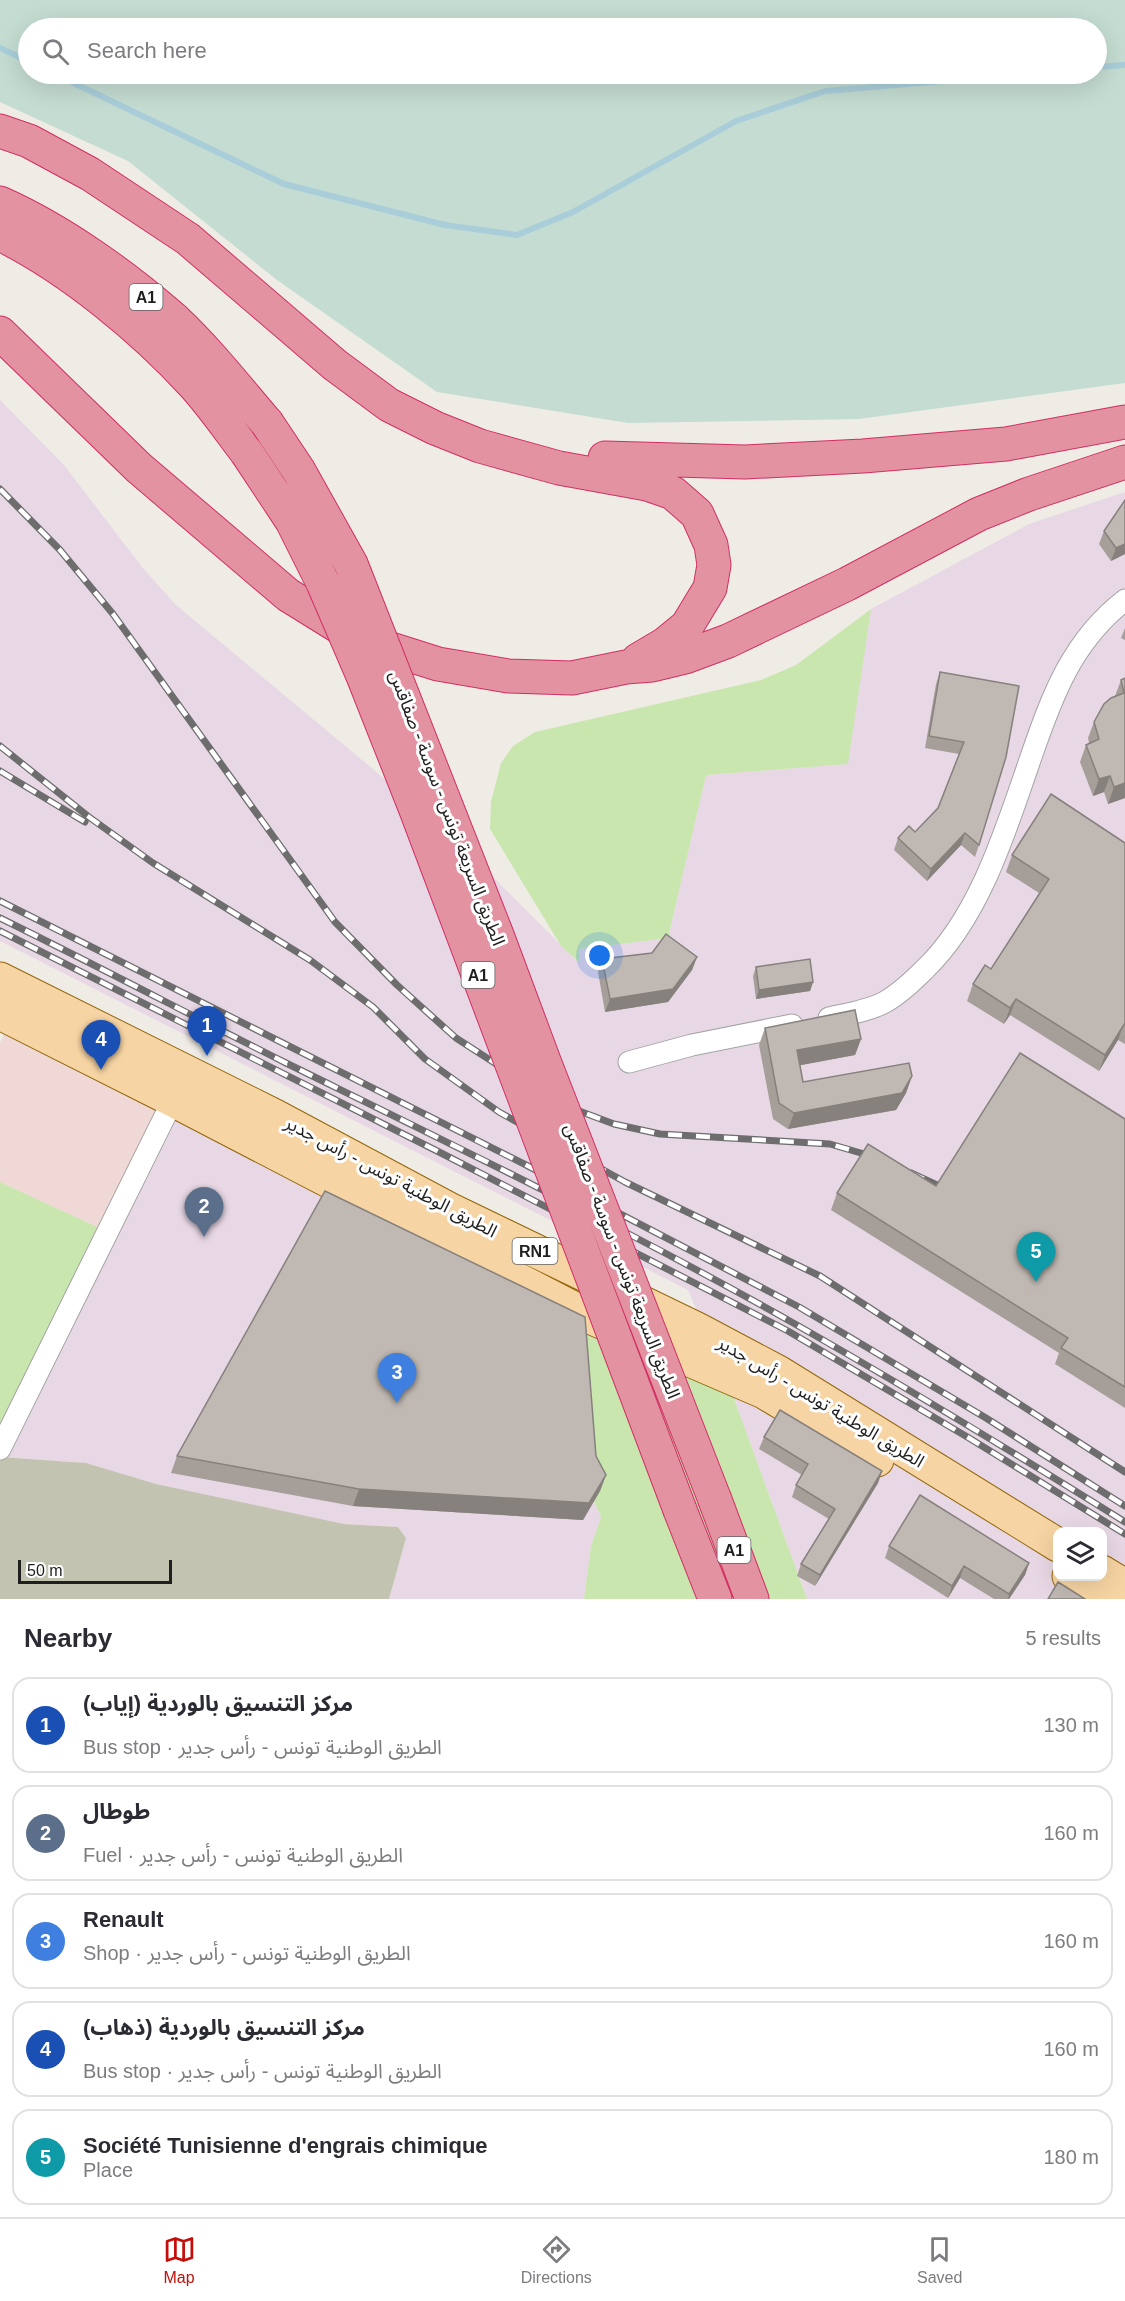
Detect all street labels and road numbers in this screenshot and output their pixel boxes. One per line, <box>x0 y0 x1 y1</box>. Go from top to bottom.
road number: A1 <box>130 284 162 310</box>
street label: الطريق السريعة تونس - سوسة - صفاقس <box>384 668 509 949</box>
road number: A1 <box>462 962 494 988</box>
street label: الطريق الوطنية تونس - رأس جدير <box>280 1111 501 1242</box>
street label: الطريق السريعة تونس - سوسة - صفاقس <box>559 1121 684 1402</box>
road number: RN1 <box>512 1238 558 1264</box>
street label: الطريق الوطنية تونس - رأس جدير <box>713 1331 928 1472</box>
road number: A1 <box>718 1537 750 1563</box>

